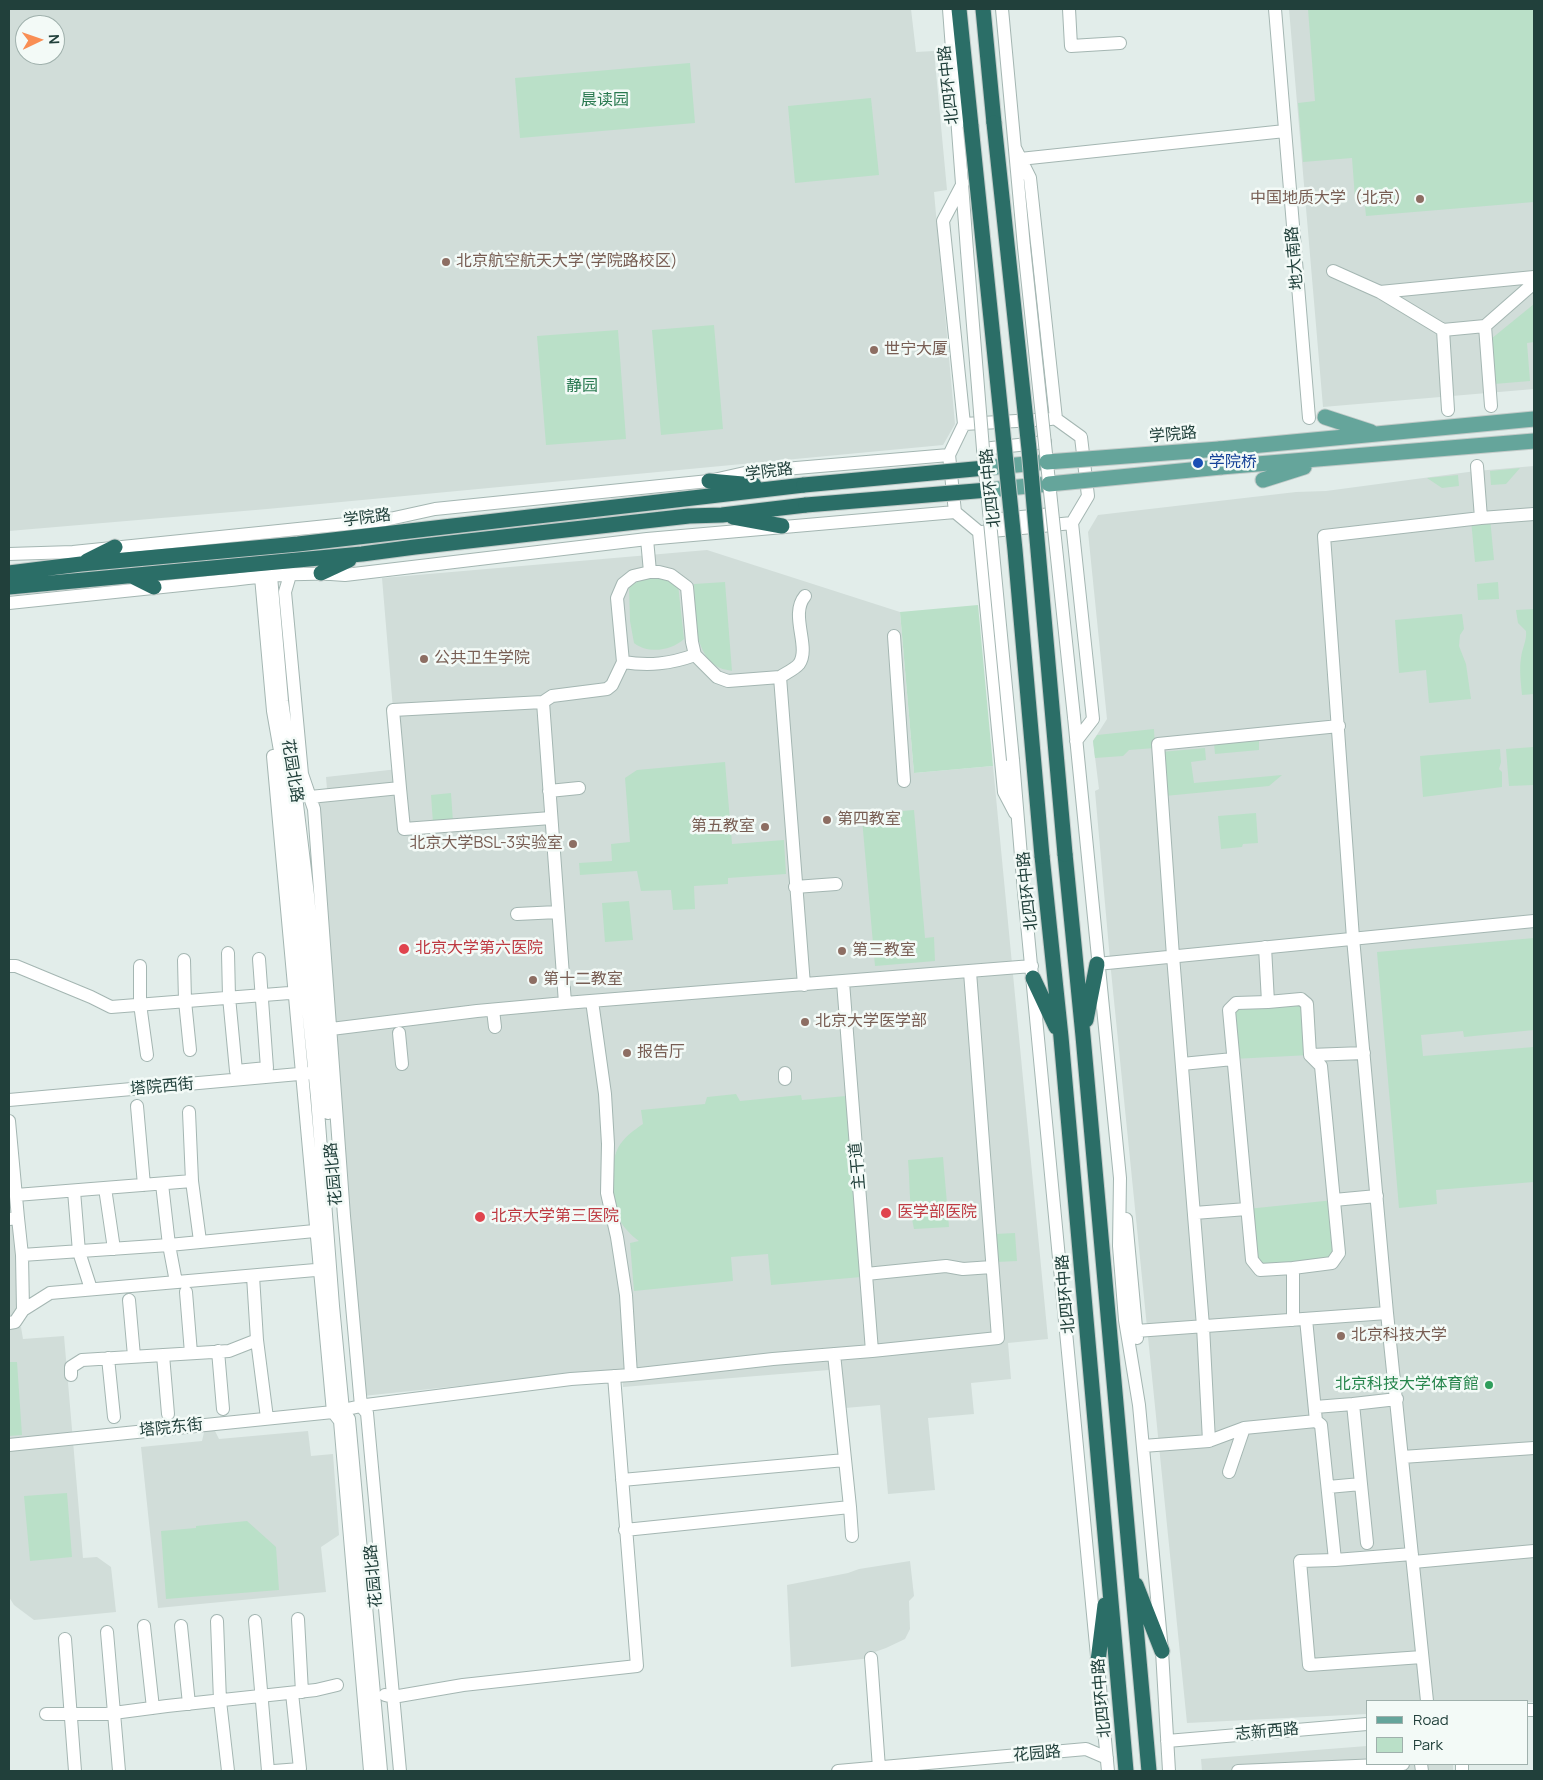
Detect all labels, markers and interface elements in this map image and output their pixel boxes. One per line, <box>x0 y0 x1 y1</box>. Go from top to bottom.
north arrow <box>15 15 65 65</box>
text: N <box>45 34 64 45</box>
street label: 北四环中路 <box>935 44 963 126</box>
park label: 晨读园 <box>581 91 629 111</box>
place label: 中国地质大学（北京） <box>1250 189 1410 209</box>
marker: 中国地质大学（北京） <box>1414 193 1426 205</box>
street label: 地大南路 <box>1283 225 1307 291</box>
place label: 北京航空航天大学(学院路校区) <box>456 252 678 272</box>
marker: 北京航空航天大学(学院路校区) <box>440 256 452 268</box>
place label: 世宁大厦 <box>884 340 948 360</box>
marker: 世宁大厦 <box>868 344 880 356</box>
park label: 静园 <box>566 377 598 397</box>
street label: 学院路 <box>1148 423 1198 447</box>
street label: 北四环中路 <box>977 447 1005 529</box>
place label: 学院桥 <box>1209 453 1257 473</box>
marker: 学院桥 <box>1191 456 1205 470</box>
street label: 学院路 <box>744 460 794 484</box>
street label: 学院路 <box>342 506 392 530</box>
place label: 公共卫生学院 <box>434 649 530 669</box>
marker: 公共卫生学院 <box>418 653 430 665</box>
street label: 花园北路 <box>278 738 306 804</box>
place label: 第四教室 <box>837 810 901 830</box>
marker: 第四教室 <box>821 814 833 826</box>
place label: 第五教室 <box>691 817 755 837</box>
marker: 第五教室 <box>759 821 771 833</box>
place label: 北京大学BSL-3实验室 <box>410 834 563 854</box>
marker: 北京大学BSL-3实验室 <box>567 838 579 850</box>
street label: 北四环中路 <box>1014 850 1042 932</box>
place label: 北京大学第六医院 <box>415 939 543 959</box>
place label: 第三教室 <box>852 941 916 961</box>
marker: 北京大学第六医院 <box>397 942 411 956</box>
marker: 第三教室 <box>836 945 848 957</box>
place label: 第十二教室 <box>543 970 623 990</box>
marker: 第十二教室 <box>527 974 539 986</box>
place label: 北京大学医学部 <box>815 1012 927 1032</box>
marker: 北京大学医学部 <box>799 1016 811 1028</box>
place label: 报告厅 <box>637 1043 685 1063</box>
marker: 报告厅 <box>621 1047 633 1059</box>
street label: 塔院西街 <box>129 1075 195 1099</box>
street label: 花园北路 <box>322 1141 346 1207</box>
street label: 主干道 <box>846 1141 870 1191</box>
place label: 医学部医院 <box>897 1203 977 1223</box>
marker: 医学部医院 <box>879 1206 893 1220</box>
place label: 北京大学第三医院 <box>491 1207 619 1227</box>
marker: 北京大学第三医院 <box>473 1210 487 1224</box>
street label: 北四环中路 <box>1053 1253 1079 1335</box>
place label: 北京科技大学 <box>1351 1326 1447 1346</box>
marker: 北京科技大学 <box>1335 1330 1347 1342</box>
place label: 北京科技大学体育館 <box>1335 1375 1479 1395</box>
marker: 北京科技大学体育館 <box>1483 1379 1495 1391</box>
street label: 塔院东街 <box>138 1415 204 1441</box>
street label: 花园北路 <box>362 1543 386 1609</box>
street label: 北四环中路 <box>1089 1657 1115 1739</box>
legend <box>1366 1700 1528 1765</box>
text: Road <box>1413 1709 1449 1730</box>
street label: 志新西路 <box>1234 1720 1300 1744</box>
text: Park <box>1413 1734 1443 1755</box>
street label: 花园路 <box>1012 1742 1062 1766</box>

